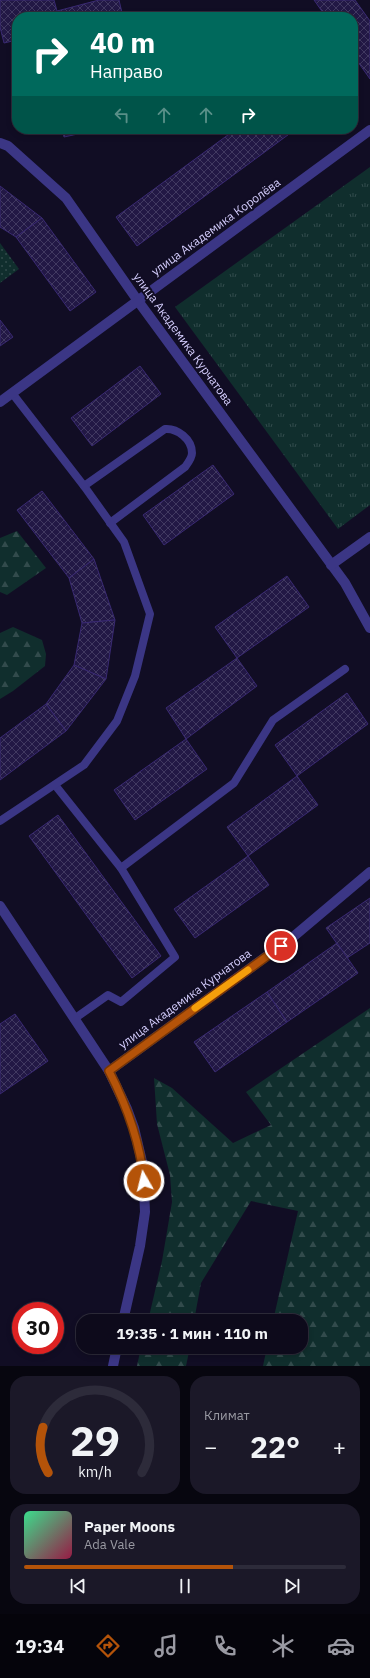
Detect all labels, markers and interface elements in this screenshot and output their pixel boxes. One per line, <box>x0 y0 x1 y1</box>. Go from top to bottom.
text: 40 m <box>90 24 155 61</box>
icon: right <box>24 28 76 80</box>
text: Направо <box>90 60 163 83</box>
icon: left <box>111 104 133 126</box>
icon: ahead <box>153 104 175 126</box>
icon: ahead <box>195 104 217 126</box>
icon: right <box>237 104 259 126</box>
street label: улица Академика Королёва <box>148 174 284 279</box>
street label: улица Академика Курчатова <box>130 269 237 408</box>
pin <box>264 929 298 963</box>
icon: arrive <box>270 935 292 957</box>
street label: улица Академика Курчатова <box>115 945 254 1052</box>
position arrow <box>123 1160 165 1202</box>
speed limit sign: 30 <box>12 1302 64 1354</box>
text: 19:35 · 1 мин · 110 m <box>116 1324 268 1343</box>
text: Климат <box>204 1407 250 1424</box>
text: 29 <box>70 1413 120 1467</box>
text: 22° <box>250 1427 300 1466</box>
text: − <box>204 1432 217 1461</box>
text: + <box>333 1432 346 1461</box>
text: km/h <box>78 1462 112 1481</box>
text: Paper Moons <box>84 1517 175 1536</box>
text: Ada Vale <box>84 1536 135 1553</box>
icon: previous <box>67 1575 89 1597</box>
icon: pause <box>174 1575 196 1597</box>
icon: next <box>281 1575 303 1597</box>
icon: directions <box>94 1632 122 1660</box>
icon: music <box>152 1632 180 1660</box>
icon: phone <box>211 1632 239 1660</box>
icon: climate <box>269 1632 297 1660</box>
icon: car <box>327 1632 355 1660</box>
text: 19:34 <box>15 1635 64 1658</box>

